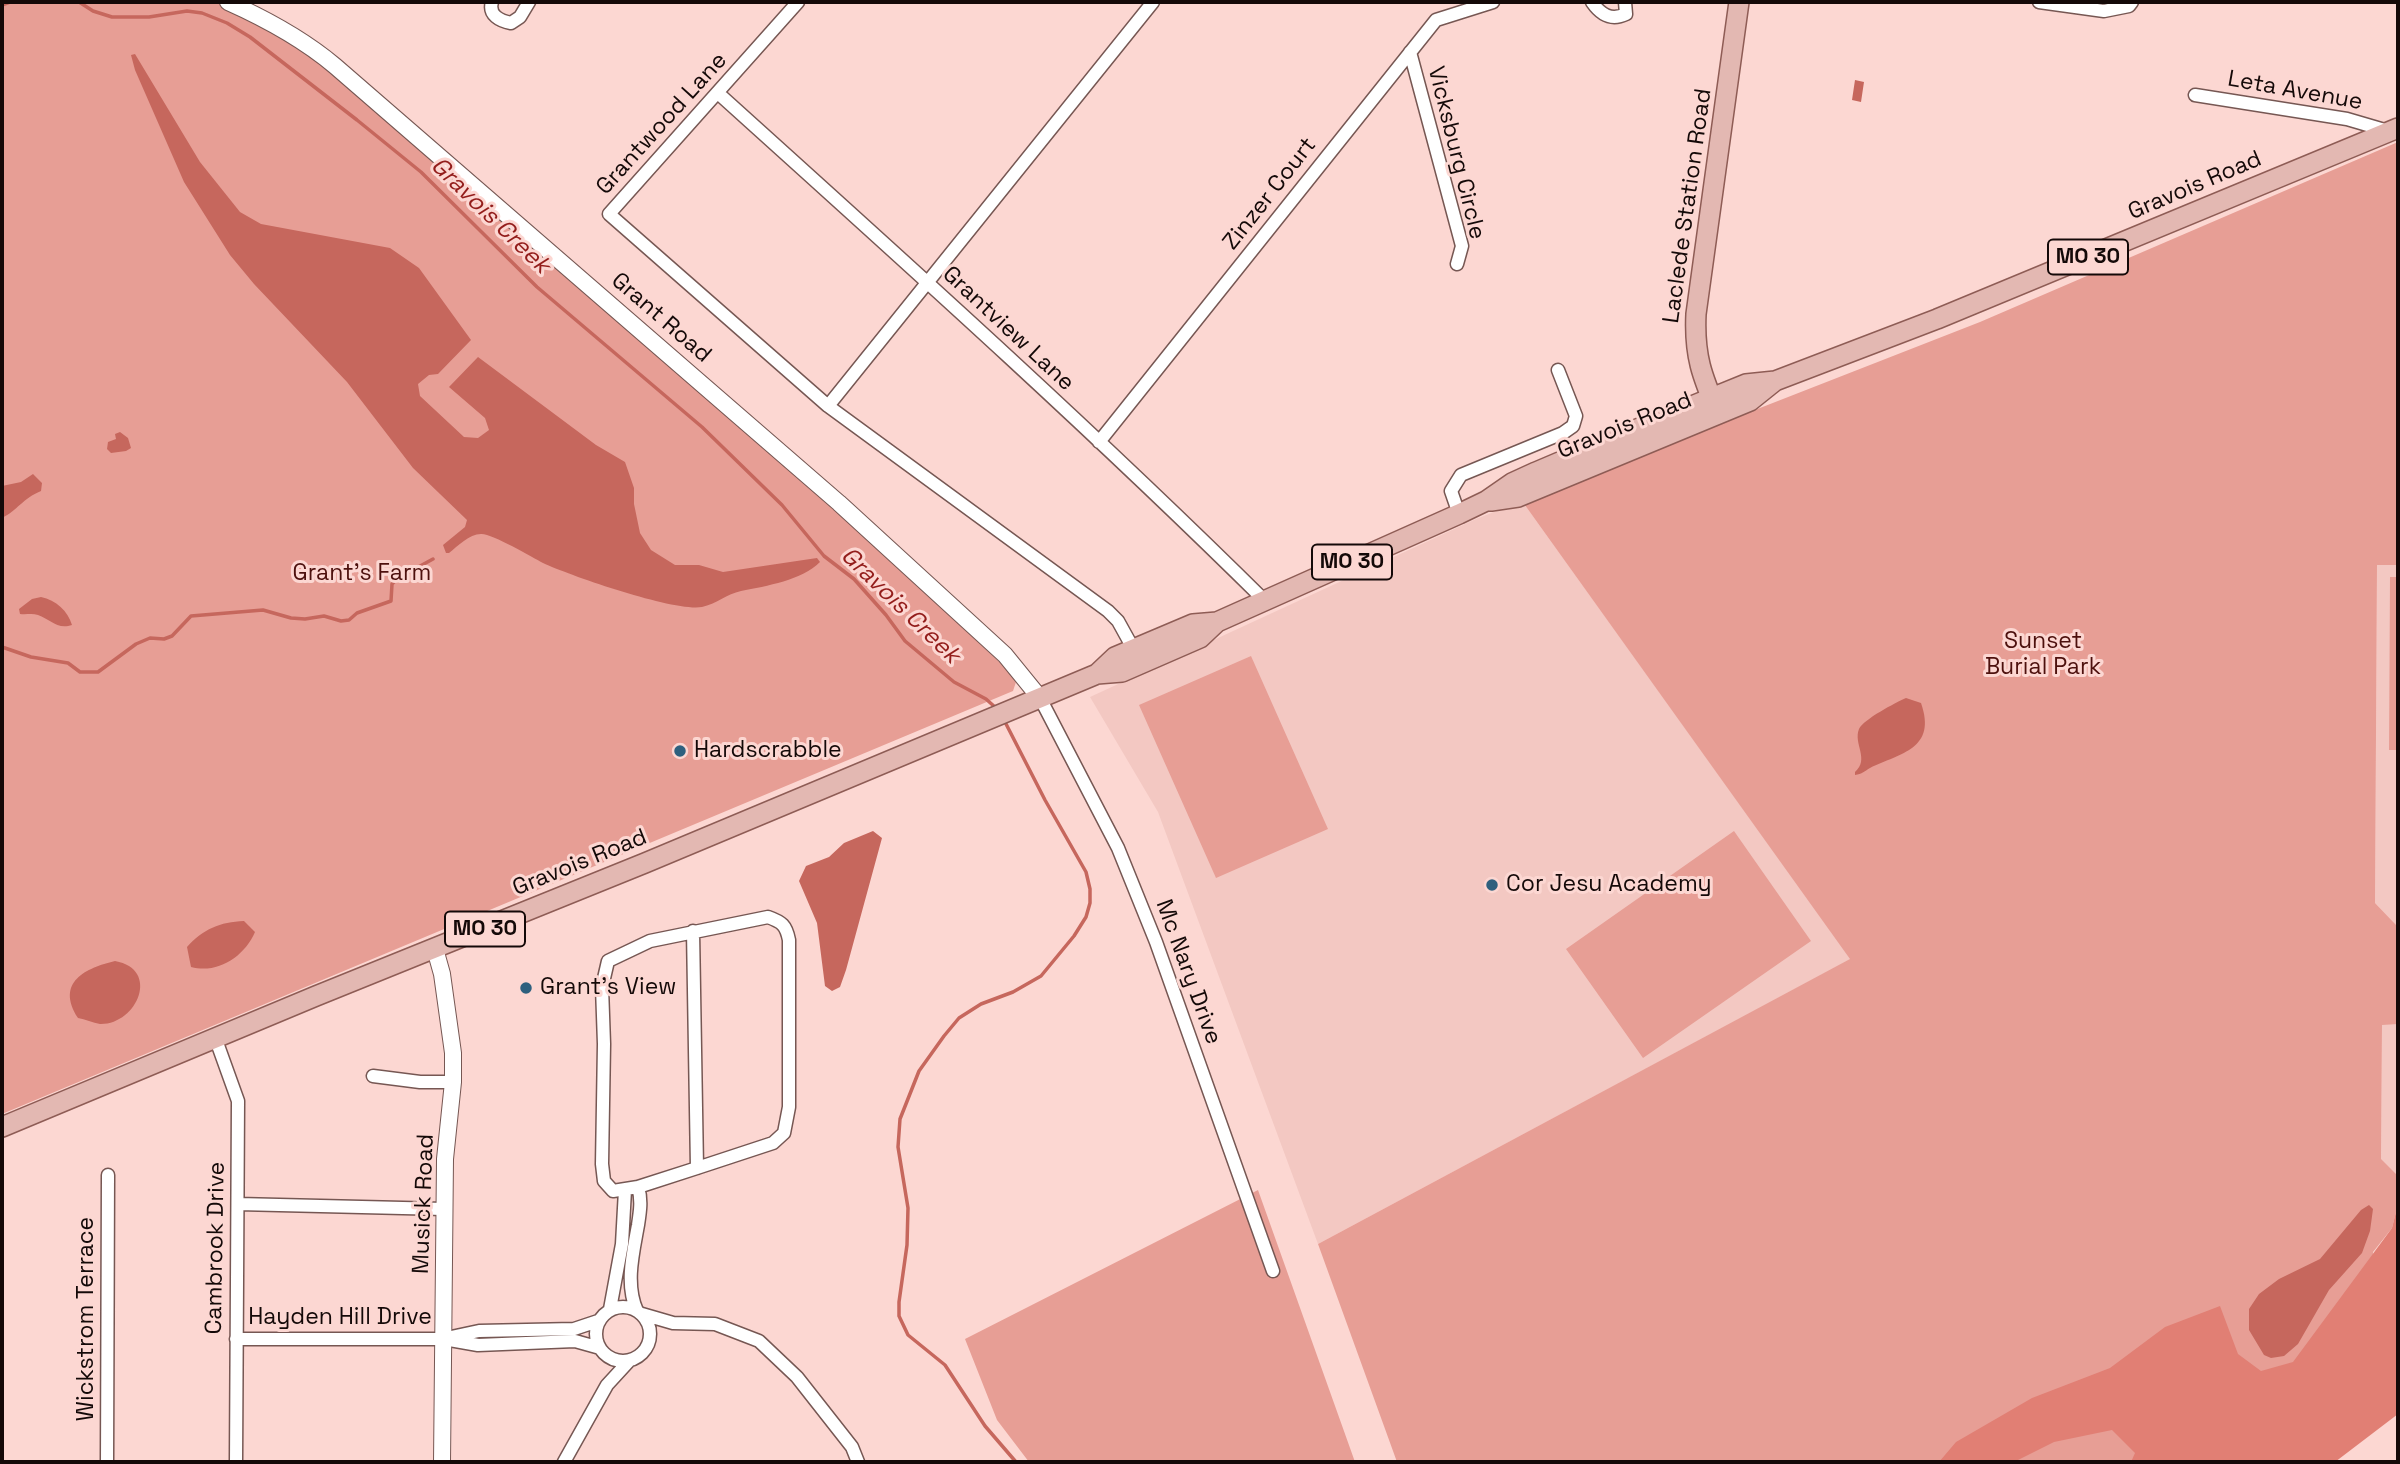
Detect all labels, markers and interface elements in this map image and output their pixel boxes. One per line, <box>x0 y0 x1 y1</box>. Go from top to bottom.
street label: Grantwood Lane <box>591 47 733 201</box>
street label: Vicksburg Circle <box>1421 64 1491 242</box>
street label: Leta Avenue <box>2225 66 2365 116</box>
street label: Laclede Station Road <box>1658 87 1718 325</box>
street label: Zinzer Court <box>1218 132 1322 256</box>
street label: Gravois Road <box>2124 145 2266 227</box>
water label: Gravois Creek <box>424 152 556 280</box>
road number: MO 30 <box>2048 240 2128 274</box>
street label: Grantview Lane <box>936 261 1080 397</box>
street label: Grant Road <box>605 267 717 369</box>
street label: Gravois Road <box>1554 387 1696 465</box>
water label: Gravois Creek <box>834 542 966 670</box>
road number: MO 30 <box>1312 544 1392 580</box>
park label: Grant's Farm <box>293 560 431 588</box>
park label: Sunset Burial Park <box>1985 628 2101 682</box>
place label: Hardscrabble <box>694 737 842 765</box>
marker: Hardscrabble <box>672 743 688 759</box>
street label: Gravois Road <box>509 824 651 902</box>
place label: Cor Jesu Academy <box>1506 871 1712 899</box>
marker: Cor Jesu Academy <box>1484 877 1500 893</box>
street label: Mc Nary Drive <box>1149 896 1227 1048</box>
road number: MO 30 <box>445 912 525 946</box>
place label: Grant's View <box>540 974 677 1002</box>
marker: Grant's View <box>518 980 534 996</box>
street label: Musick Road <box>408 1133 440 1275</box>
street label: Cambrook Drive <box>201 1161 231 1335</box>
street label: Wickstrom Terrace <box>73 1217 101 1421</box>
street label: Hayden Hill Drive <box>248 1304 432 1332</box>

